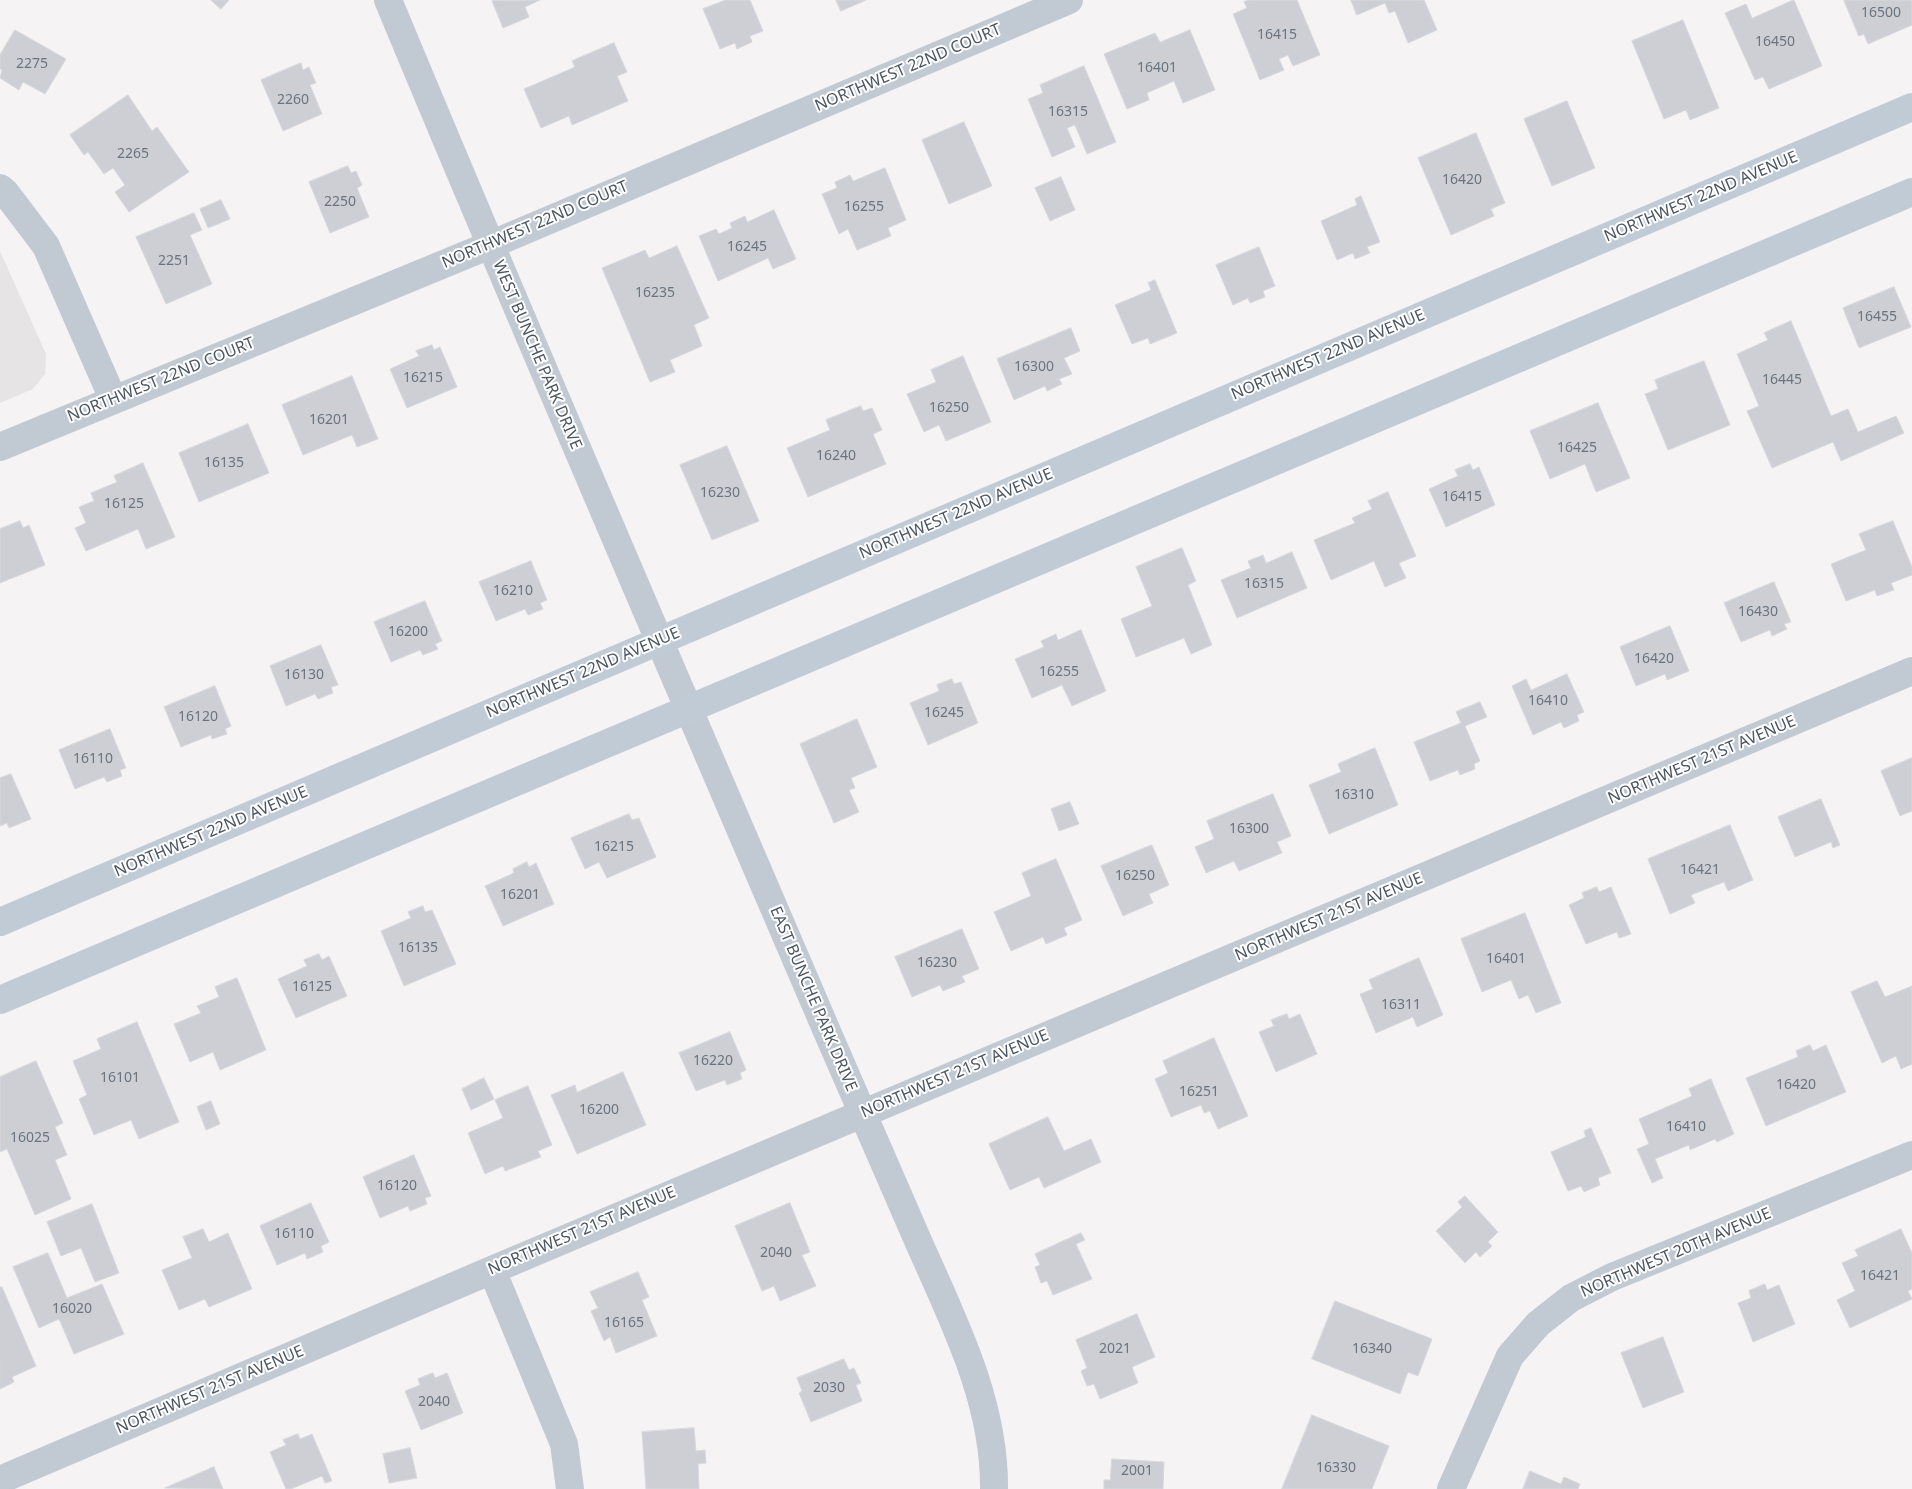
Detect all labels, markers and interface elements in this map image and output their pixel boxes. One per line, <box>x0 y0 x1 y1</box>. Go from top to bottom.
house number: 16500 <box>1861 5 1901 21</box>
street label: NORTHWEST 22ND COURT <box>812 20 1004 116</box>
house number: 16415 <box>1257 27 1297 43</box>
house number: 16450 <box>1755 34 1795 50</box>
house number: 2275 <box>16 56 48 72</box>
house number: 16401 <box>1137 60 1177 76</box>
house number: 2260 <box>277 92 309 108</box>
house number: 16315 <box>1048 104 1088 120</box>
house number: 2265 <box>117 146 149 162</box>
street label: NORTHWEST 22ND AVENUE <box>1601 148 1801 246</box>
house number: 16420 <box>1442 172 1482 188</box>
street label: NORTHWEST 22ND COURT <box>439 177 631 273</box>
house number: 2250 <box>324 194 356 210</box>
house number: 16255 <box>844 199 884 215</box>
house number: 16245 <box>727 239 767 255</box>
house number: 2251 <box>158 253 190 269</box>
street label: WEST BUNCHE PARK DRIVE <box>488 258 586 452</box>
house number: 16235 <box>635 285 675 301</box>
street label: NORTHWEST 22ND AVENUE <box>1228 306 1428 404</box>
house number: 16455 <box>1857 309 1897 325</box>
street label: NORTHWEST 22ND COURT <box>65 334 257 426</box>
house number: 16300 <box>1014 359 1054 375</box>
house number: 16215 <box>403 370 443 386</box>
house number: 16445 <box>1762 372 1802 388</box>
house number: 16250 <box>929 400 969 416</box>
house number: 16201 <box>309 412 349 428</box>
house number: 16425 <box>1557 440 1597 456</box>
house number: 16240 <box>816 448 856 464</box>
house number: 16135 <box>204 455 244 471</box>
street label: NORTHWEST 22ND AVENUE <box>856 465 1056 563</box>
house number: 16230 <box>700 485 740 501</box>
house number: 16415 <box>1442 489 1482 505</box>
house number: 16125 <box>104 496 144 512</box>
house number: 16315 <box>1244 576 1284 592</box>
house number: 16210 <box>493 583 533 599</box>
house number: 16430 <box>1738 604 1778 620</box>
house number: 16200 <box>388 624 428 640</box>
street label: NORTHWEST 22ND AVENUE <box>483 624 683 722</box>
house number: 16420 <box>1634 651 1674 667</box>
house number: 16255 <box>1039 664 1079 680</box>
house number: 16130 <box>284 667 324 683</box>
house number: 16410 <box>1528 693 1568 709</box>
house number: 16245 <box>924 705 964 721</box>
house number: 16120 <box>178 709 218 725</box>
street label: NORTHWEST 21ST AVENUE <box>1605 712 1799 808</box>
house number: 16110 <box>73 751 113 767</box>
street label: NORTHWEST 22ND AVENUE <box>111 783 311 881</box>
house number: 16310 <box>1334 787 1374 803</box>
house number: 16300 <box>1229 821 1269 837</box>
house number: 16215 <box>594 839 634 855</box>
house number: 16421 <box>1680 862 1720 878</box>
house number: 16250 <box>1115 868 1155 884</box>
street label: NORTHWEST 21ST AVENUE <box>1232 869 1426 965</box>
house number: 16201 <box>500 887 540 903</box>
street label: EAST BUNCHE PARK DRIVE <box>765 904 861 1094</box>
house number: 16135 <box>398 940 438 956</box>
house number: 16401 <box>1486 951 1526 967</box>
house number: 16230 <box>917 955 957 971</box>
house number: 16125 <box>292 979 332 995</box>
house number: 16311 <box>1381 997 1421 1013</box>
street label: NORTHWEST 21ST AVENUE <box>858 1026 1052 1122</box>
house number: 16220 <box>693 1053 733 1069</box>
house number: 16101 <box>100 1070 140 1086</box>
house number: 16420 <box>1776 1077 1816 1093</box>
house number: 16251 <box>1179 1084 1219 1100</box>
house number: 16200 <box>579 1102 619 1118</box>
house number: 16410 <box>1666 1119 1706 1135</box>
house number: 16025 <box>10 1130 50 1146</box>
house number: 16120 <box>377 1178 417 1194</box>
street label: NORTHWEST 21ST AVENUE <box>485 1183 679 1279</box>
street label: NORTHWEST 20TH AVENUE <box>1578 1204 1774 1302</box>
house number: 16110 <box>274 1226 314 1242</box>
house number: 2040 <box>760 1245 792 1261</box>
house number: 16421 <box>1860 1268 1900 1284</box>
house number: 16020 <box>52 1301 92 1317</box>
house number: 16165 <box>604 1315 644 1331</box>
house number: 2021 <box>1099 1341 1131 1357</box>
house number: 16340 <box>1352 1341 1392 1357</box>
street label: NORTHWEST 21ST AVENUE <box>113 1342 307 1438</box>
house number: 2030 <box>813 1380 845 1396</box>
house number: 2040 <box>418 1394 450 1410</box>
house number: 16330 <box>1316 1460 1356 1476</box>
house number: 2001 <box>1121 1463 1153 1479</box>

